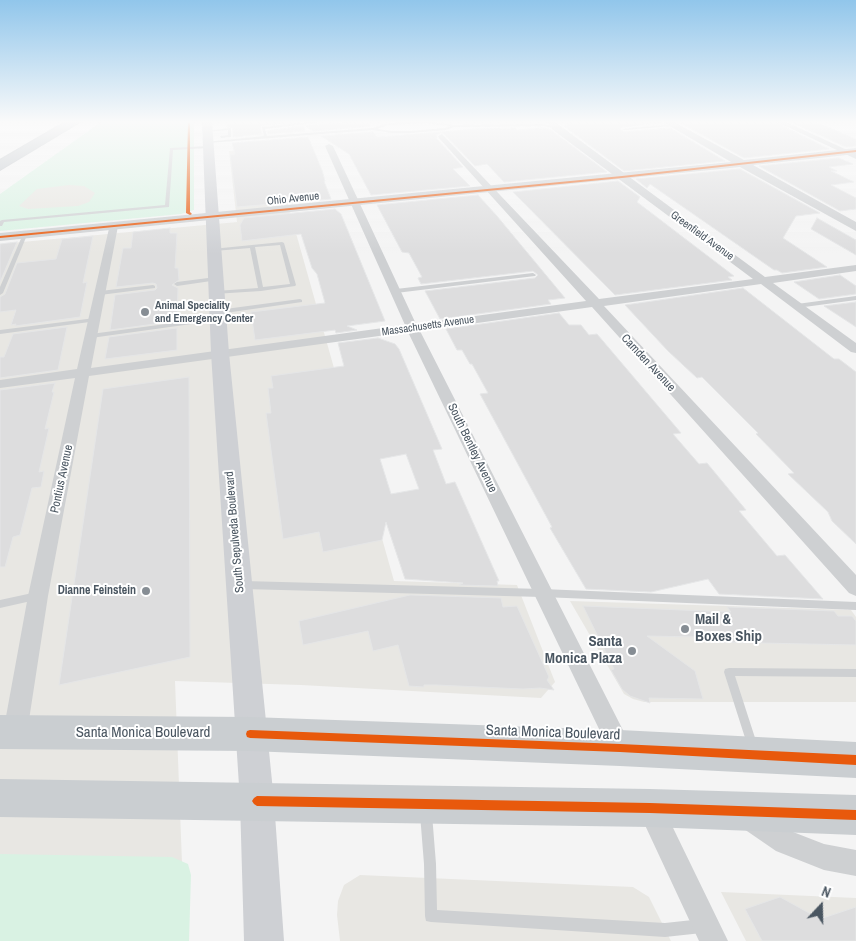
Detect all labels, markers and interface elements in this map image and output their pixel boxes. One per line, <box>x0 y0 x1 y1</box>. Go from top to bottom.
street label: Ohio Avenue <box>266 190 320 208</box>
street label: Greenfield Avenue <box>668 209 736 263</box>
place label: Animal Speciality and Emergency Center <box>155 299 253 325</box>
marker: Animal Speciality and Emergency Center <box>139 306 151 318</box>
street label: Massachusetts Avenue <box>381 313 475 339</box>
street label: Camden Avenue <box>618 331 678 395</box>
street label: South Bentley Avenue <box>444 401 500 495</box>
street label: Pontius Avenue <box>48 444 76 514</box>
street label: South Sepulveda Boulevard <box>223 471 247 593</box>
place label: Dianne Feinstein <box>58 584 136 598</box>
marker: Dianne Feinstein <box>140 585 152 597</box>
place label: Mail & Boxes Ship <box>695 611 762 646</box>
marker: Mail & Boxes Ship <box>679 623 691 635</box>
place label: Santa Monica Plaza <box>545 633 622 668</box>
marker: Santa Monica Plaza <box>626 645 638 657</box>
street label: Santa Monica Boulevard <box>485 722 621 744</box>
street label: Santa Monica Boulevard <box>76 724 210 742</box>
north arrow <box>796 881 846 931</box>
text: N <box>819 882 833 902</box>

